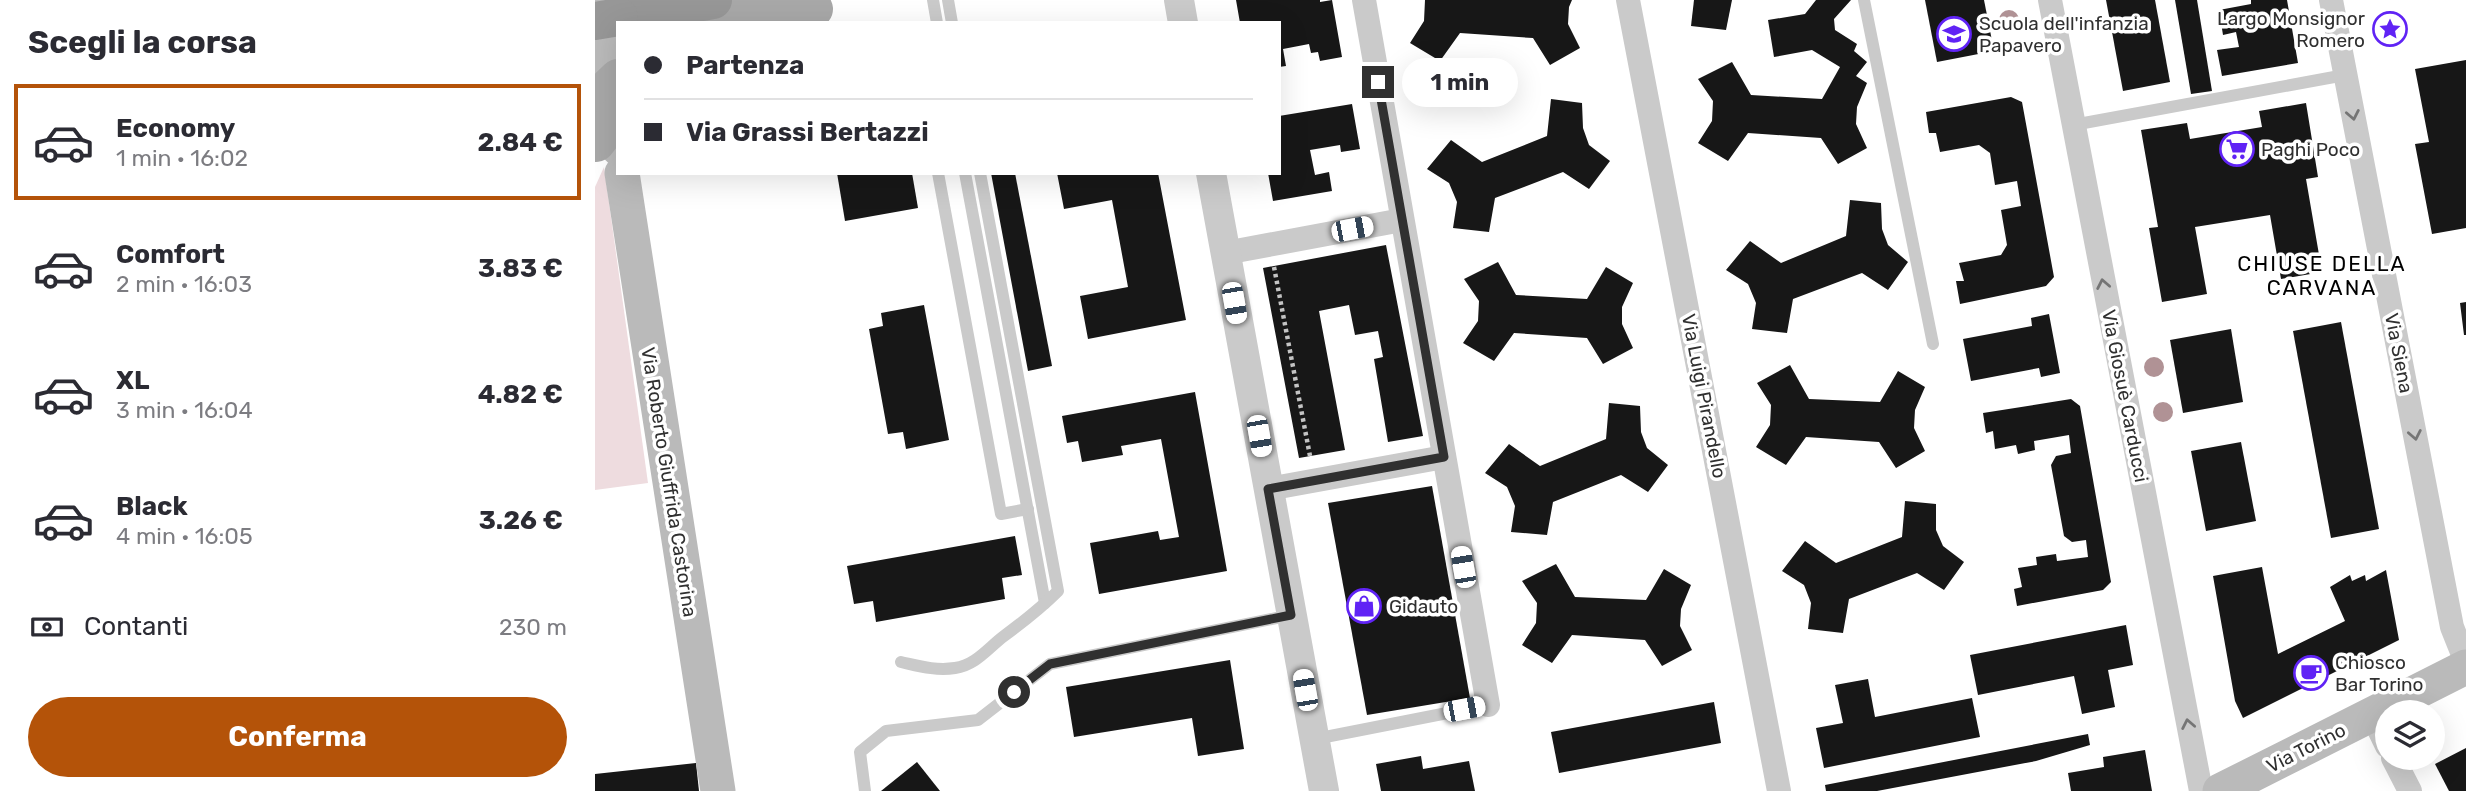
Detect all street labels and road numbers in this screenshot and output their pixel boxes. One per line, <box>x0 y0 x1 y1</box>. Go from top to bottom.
street label: Via Giosuè Carducci <box>2097 308 2153 484</box>
street label: Via Siena <box>2380 311 2418 395</box>
street label: Via Luigi Pirandello <box>1677 312 1731 480</box>
street label: Via Roberto Giuffrida Castorina <box>636 345 702 619</box>
street label: Via Torino <box>2262 718 2350 778</box>

